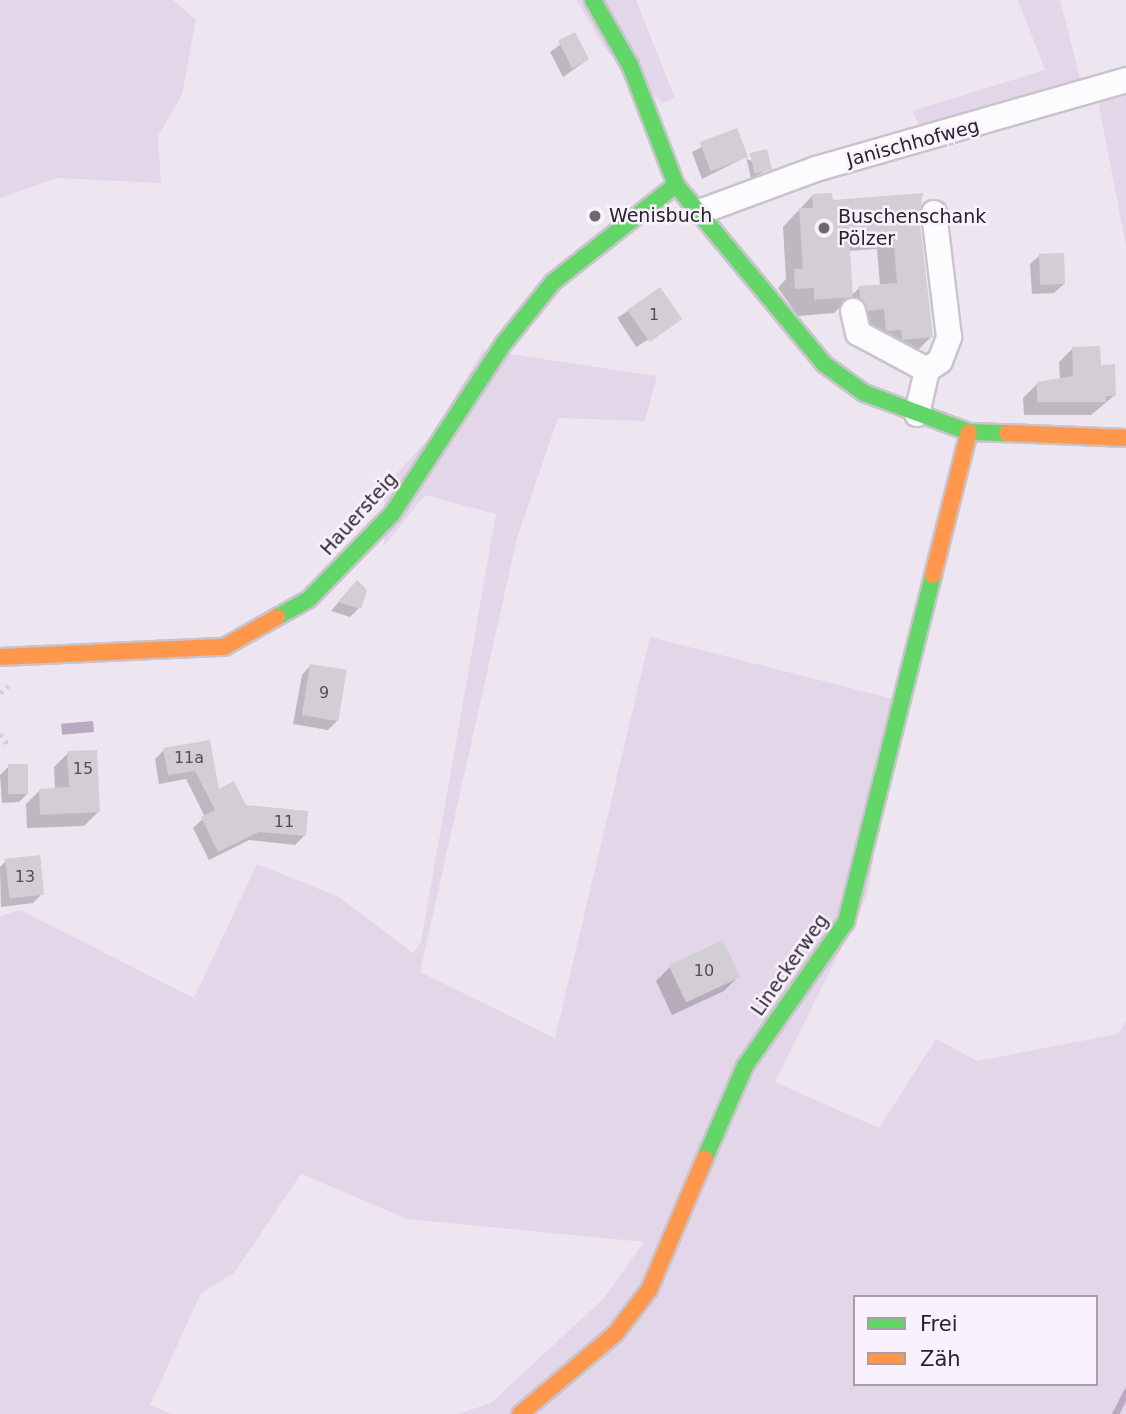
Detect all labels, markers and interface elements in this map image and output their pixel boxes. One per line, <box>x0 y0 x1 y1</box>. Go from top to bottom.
street label: Janischhofweg <box>844 114 982 172</box>
place label: Wenisbuch <box>609 205 712 227</box>
place label: Buschenschank Pölzer <box>838 206 986 250</box>
marker: Wenisbuch <box>587 208 603 224</box>
marker: Buschenschank Pölzer <box>816 220 832 236</box>
house number: 1 <box>649 305 659 325</box>
street label: Hauersteig <box>316 468 402 560</box>
house number: 9 <box>319 683 329 703</box>
house number: 11a <box>174 748 204 768</box>
house number: 15 <box>73 759 93 779</box>
house number: 11 <box>274 812 294 832</box>
house number: 13 <box>15 867 35 887</box>
street label: Lineckerweg <box>746 910 834 1020</box>
house number: 10 <box>694 961 714 981</box>
legend <box>853 1295 1098 1386</box>
text: Frei <box>920 1312 957 1336</box>
text: Zäh <box>920 1347 961 1371</box>

